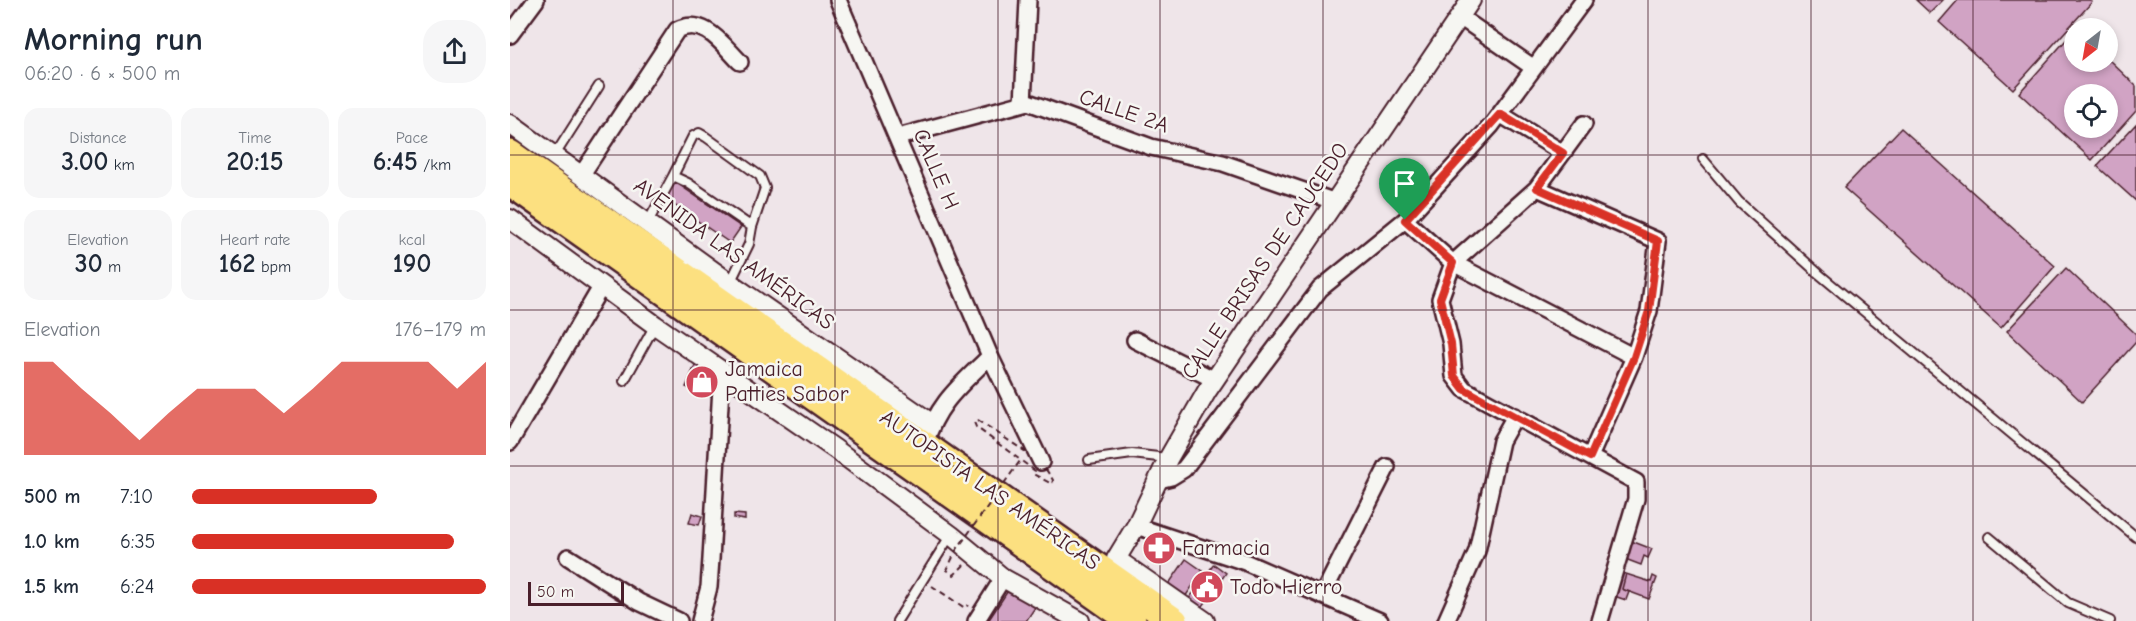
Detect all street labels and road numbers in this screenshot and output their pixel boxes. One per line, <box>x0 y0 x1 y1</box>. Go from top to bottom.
street label: CALLE 2A <box>1076 84 1172 139</box>
street label: CALLE H <box>907 125 965 213</box>
street label: CALLE BRISAS DE CAUCEDO <box>1176 138 1354 384</box>
street label: AVENIDA LAS AMÉRICAS <box>629 173 839 335</box>
street label: AUTOPISTA LAS AMÉRICAS <box>875 404 1105 576</box>

